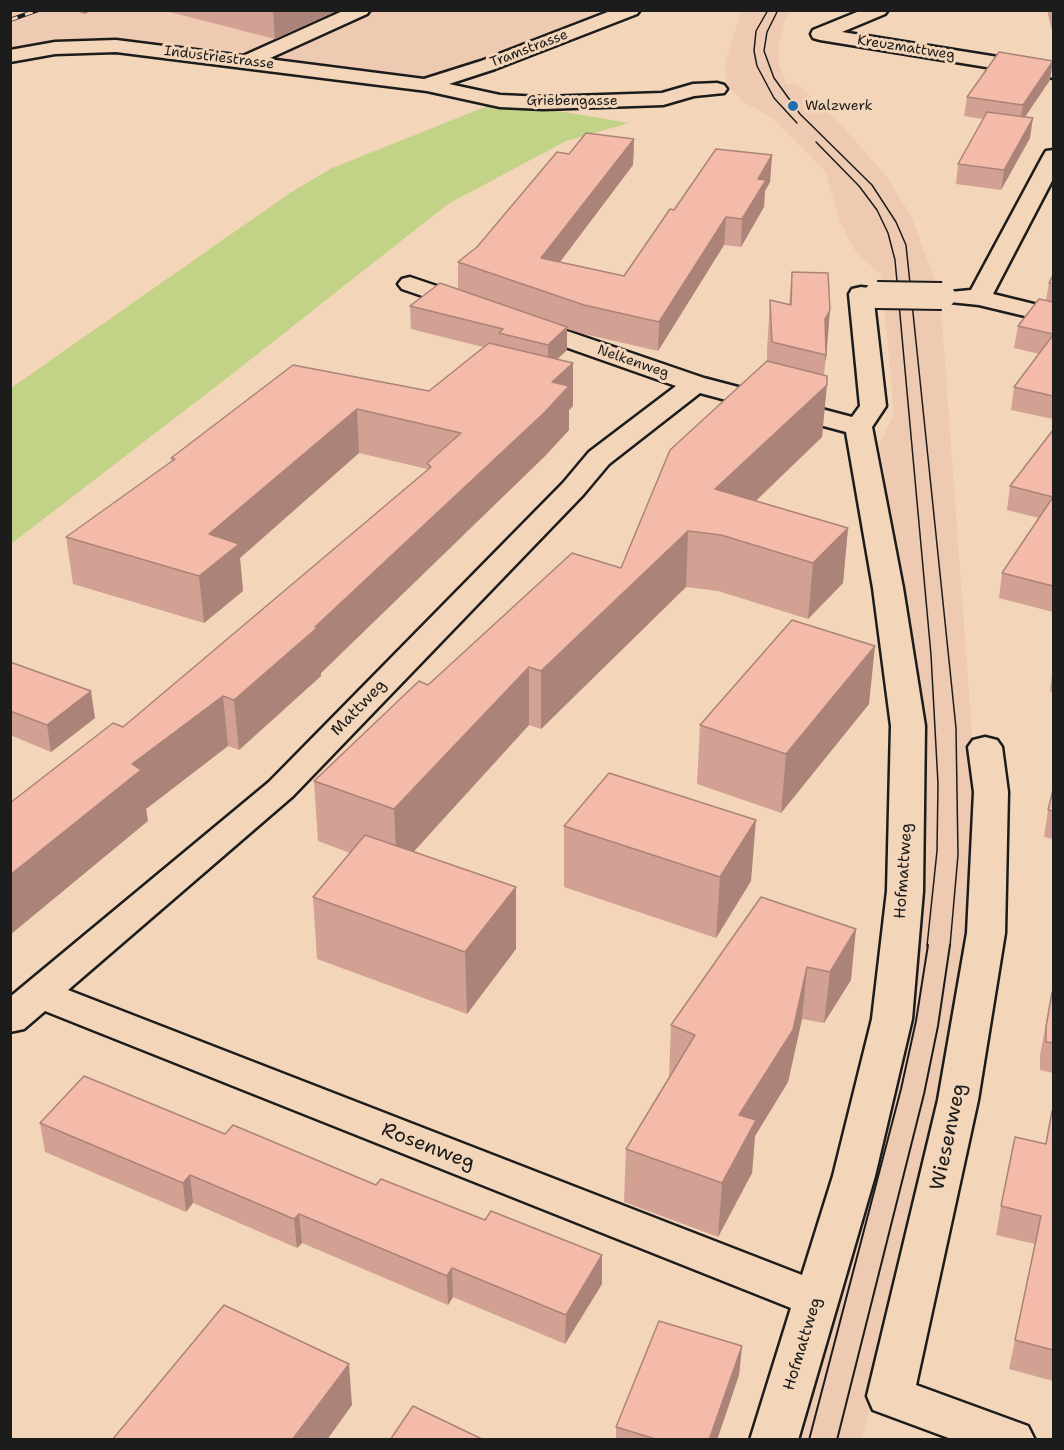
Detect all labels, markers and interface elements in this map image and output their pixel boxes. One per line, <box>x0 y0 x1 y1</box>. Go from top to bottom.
street label: Tramstrasse <box>488 26 570 72</box>
street label: Kreuzmattweg <box>856 32 956 64</box>
street label: Industriestrasse <box>163 43 275 73</box>
street label: Griebengasse <box>526 93 618 109</box>
place label: Walzwerk <box>805 98 873 114</box>
marker: Walzwerk <box>786 99 800 113</box>
street label: Nelkenweg <box>595 342 671 382</box>
street label: Mattweg <box>327 676 391 740</box>
street label: Hofmattweg <box>891 822 917 920</box>
street label: Wiesenweg <box>926 1081 972 1193</box>
street label: Rosenweg <box>378 1118 478 1176</box>
street label: Hofmattweg <box>780 1295 826 1393</box>

